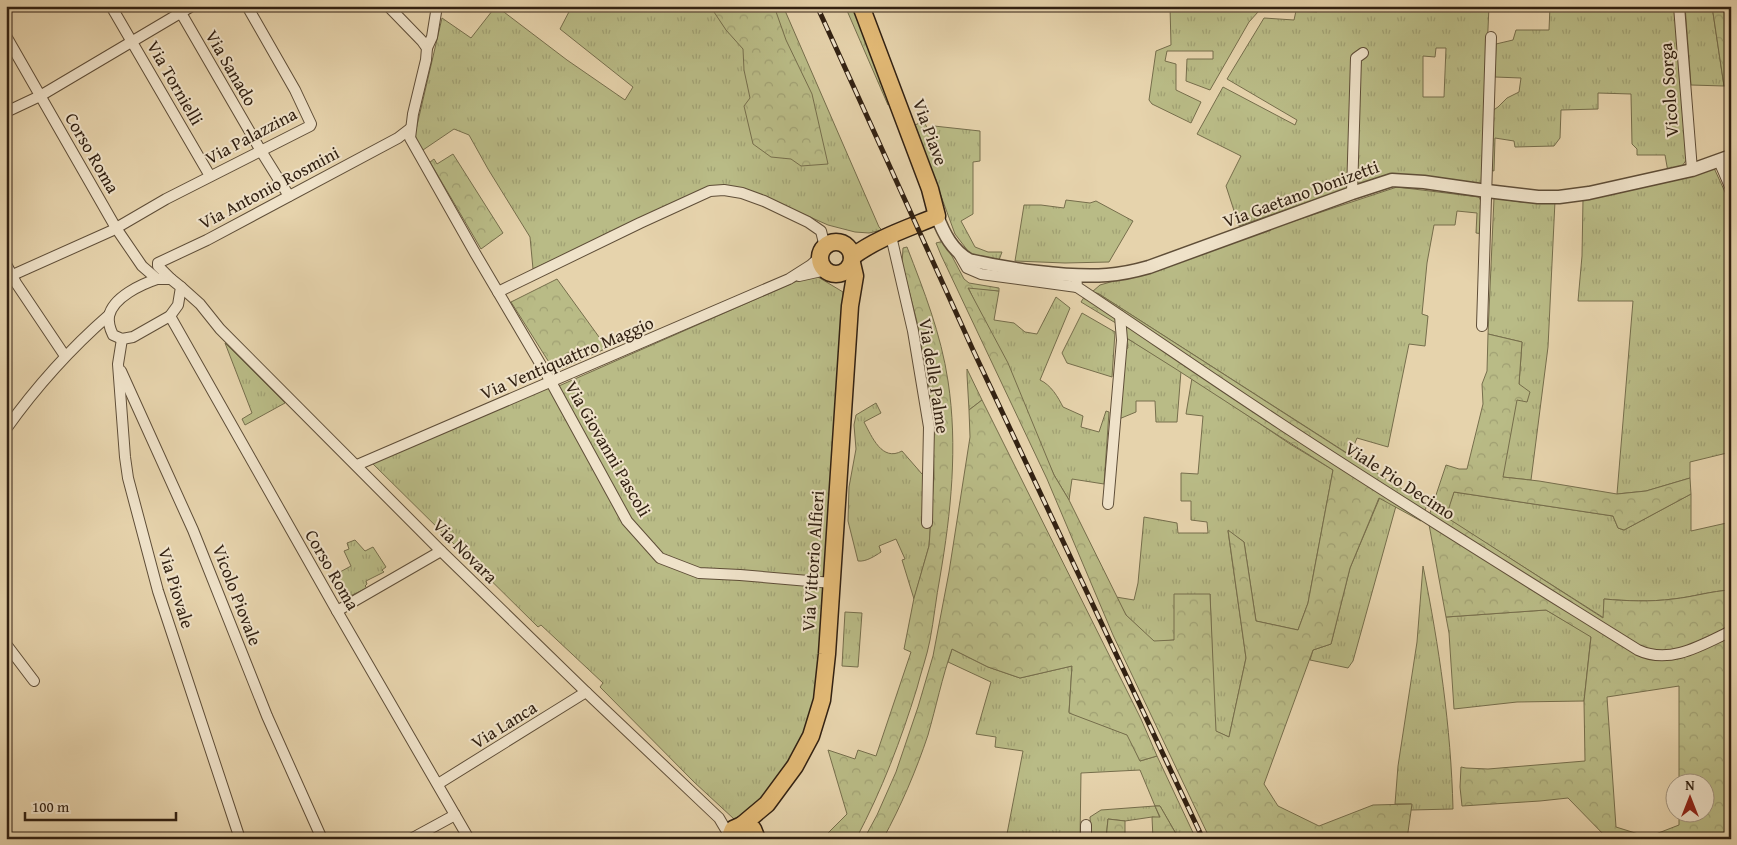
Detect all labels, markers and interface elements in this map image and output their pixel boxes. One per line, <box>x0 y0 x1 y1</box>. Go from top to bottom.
street label: Via Sanado <box>199 25 264 111</box>
street label: Via Tornielli <box>140 35 211 130</box>
street label: Vicolo Sorga <box>1652 41 1685 138</box>
street label: Via Piave <box>906 95 955 169</box>
street label: Via Palazzina <box>200 100 302 171</box>
street label: Corso Roma <box>58 107 127 199</box>
street label: Via Antonio Rosmini <box>194 139 344 236</box>
street label: Via Gaetano Donizetti <box>1219 153 1383 234</box>
street label: Via Ventiquattro Maggio <box>476 309 658 406</box>
street label: Via delle Palme <box>912 316 957 435</box>
street label: Via Giovanni Pascoli <box>559 376 658 522</box>
street label: Viale Pio Decimo <box>1340 435 1461 526</box>
street label: Via Vittorio Alfieri <box>794 490 831 632</box>
street label: Via Novara <box>427 512 505 590</box>
street label: Corso Roma <box>298 524 367 616</box>
street label: Vicolo Piovale <box>206 540 269 649</box>
street label: Via Piovale <box>151 544 202 632</box>
street label: Via Lanca <box>466 693 542 755</box>
north arrow <box>1664 772 1714 822</box>
text: N <box>1685 775 1695 795</box>
scale bar <box>25 790 176 822</box>
text: 100 m <box>32 796 70 817</box>

